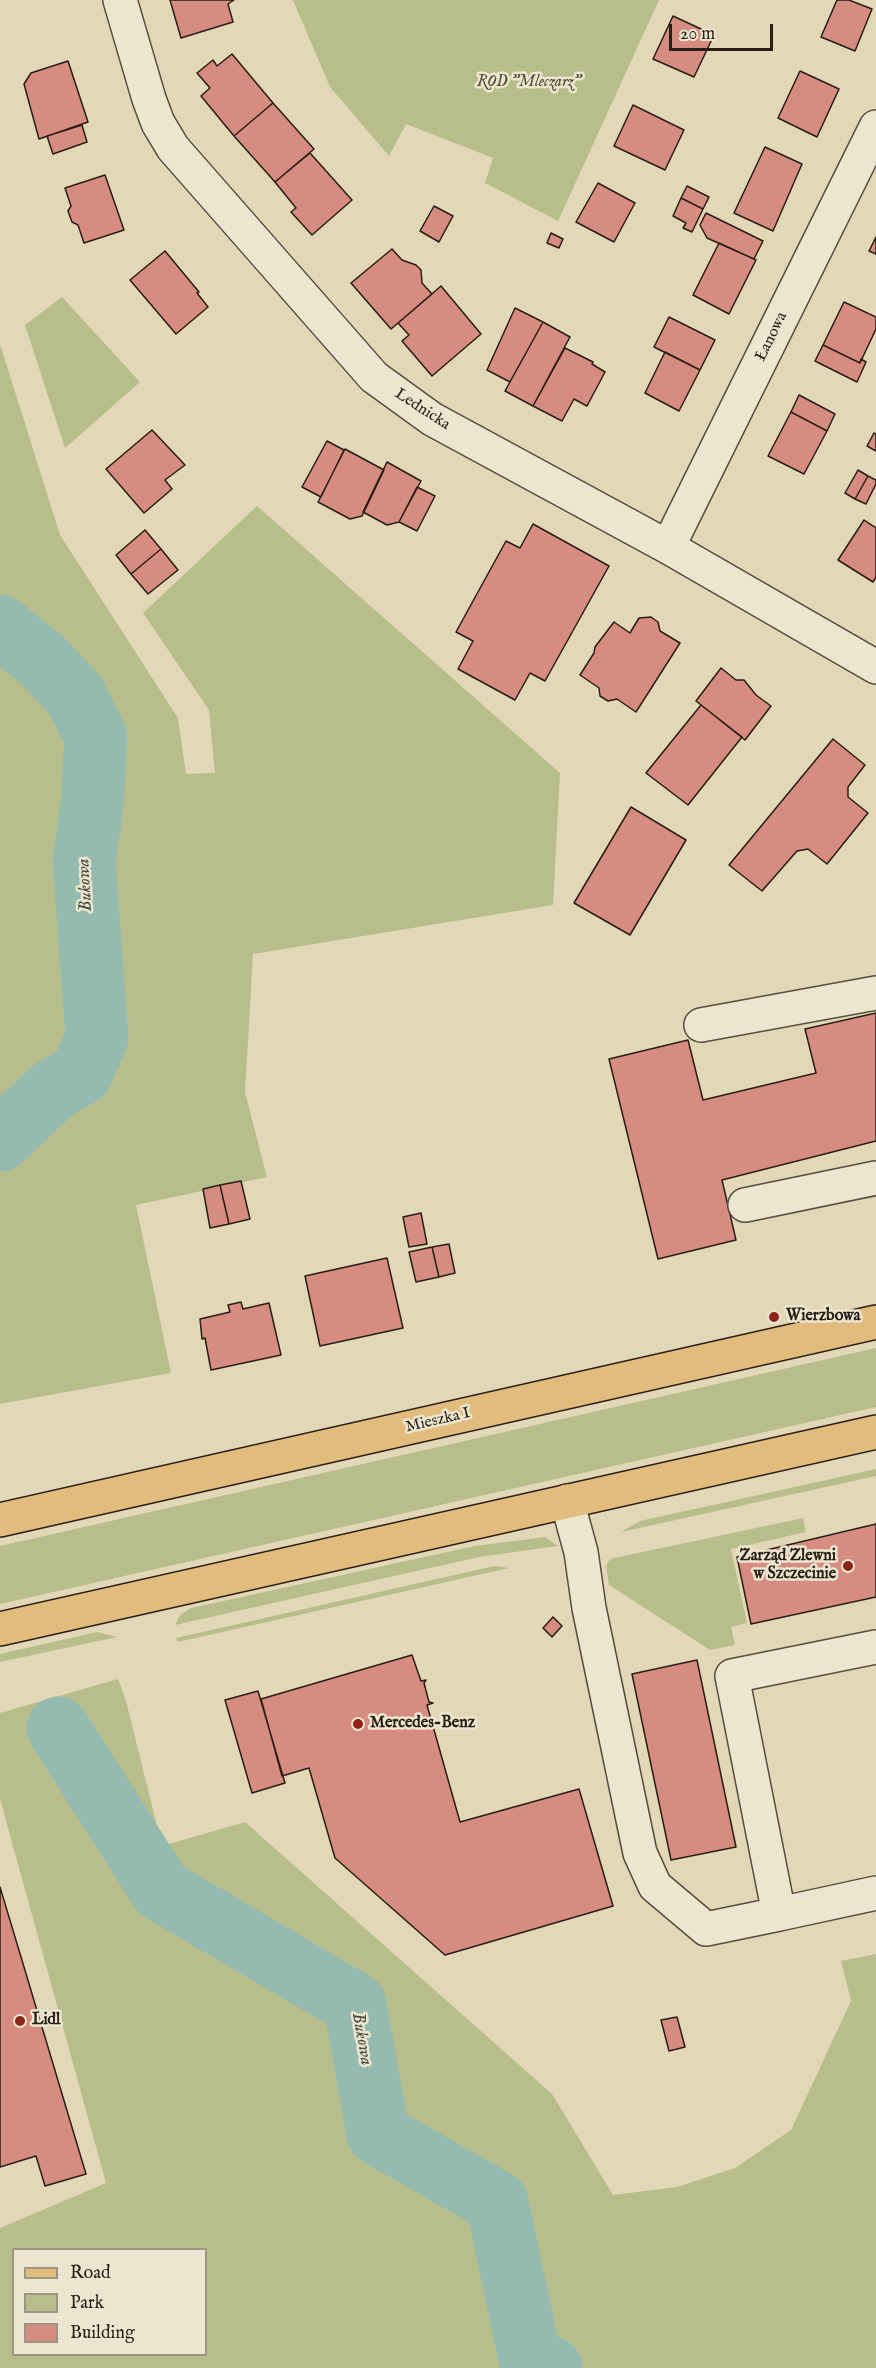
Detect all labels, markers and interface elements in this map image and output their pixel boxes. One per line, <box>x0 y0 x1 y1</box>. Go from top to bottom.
scale bar <box>672 12 776 50</box>
text: 20 m <box>680 23 715 46</box>
park label: ROD "Mleczarz" <box>477 73 581 93</box>
street label: Łanowa <box>752 309 792 365</box>
street label: Lednicka <box>391 385 453 435</box>
water label: Bukowa <box>74 858 98 912</box>
place label: Wierzbowa <box>786 1307 861 1327</box>
marker: Wierzbowa <box>767 1310 781 1324</box>
street label: Mieszka I <box>404 1404 472 1438</box>
place label: Zarząd Zlewni w Szczecinie <box>739 1547 836 1585</box>
marker: Zarząd Zlewni w Szczecinie <box>841 1559 855 1573</box>
place label: Mercedes-Benz <box>370 1714 475 1734</box>
marker: Mercedes-Benz <box>351 1717 365 1731</box>
place label: Lidl <box>32 2011 60 2031</box>
water label: Bukowa <box>346 2011 376 2067</box>
marker: Lidl <box>13 2014 27 2028</box>
legend <box>12 2248 207 2356</box>
text: Road <box>70 2262 111 2285</box>
text: Park <box>70 2292 104 2315</box>
text: Building <box>70 2322 135 2345</box>

